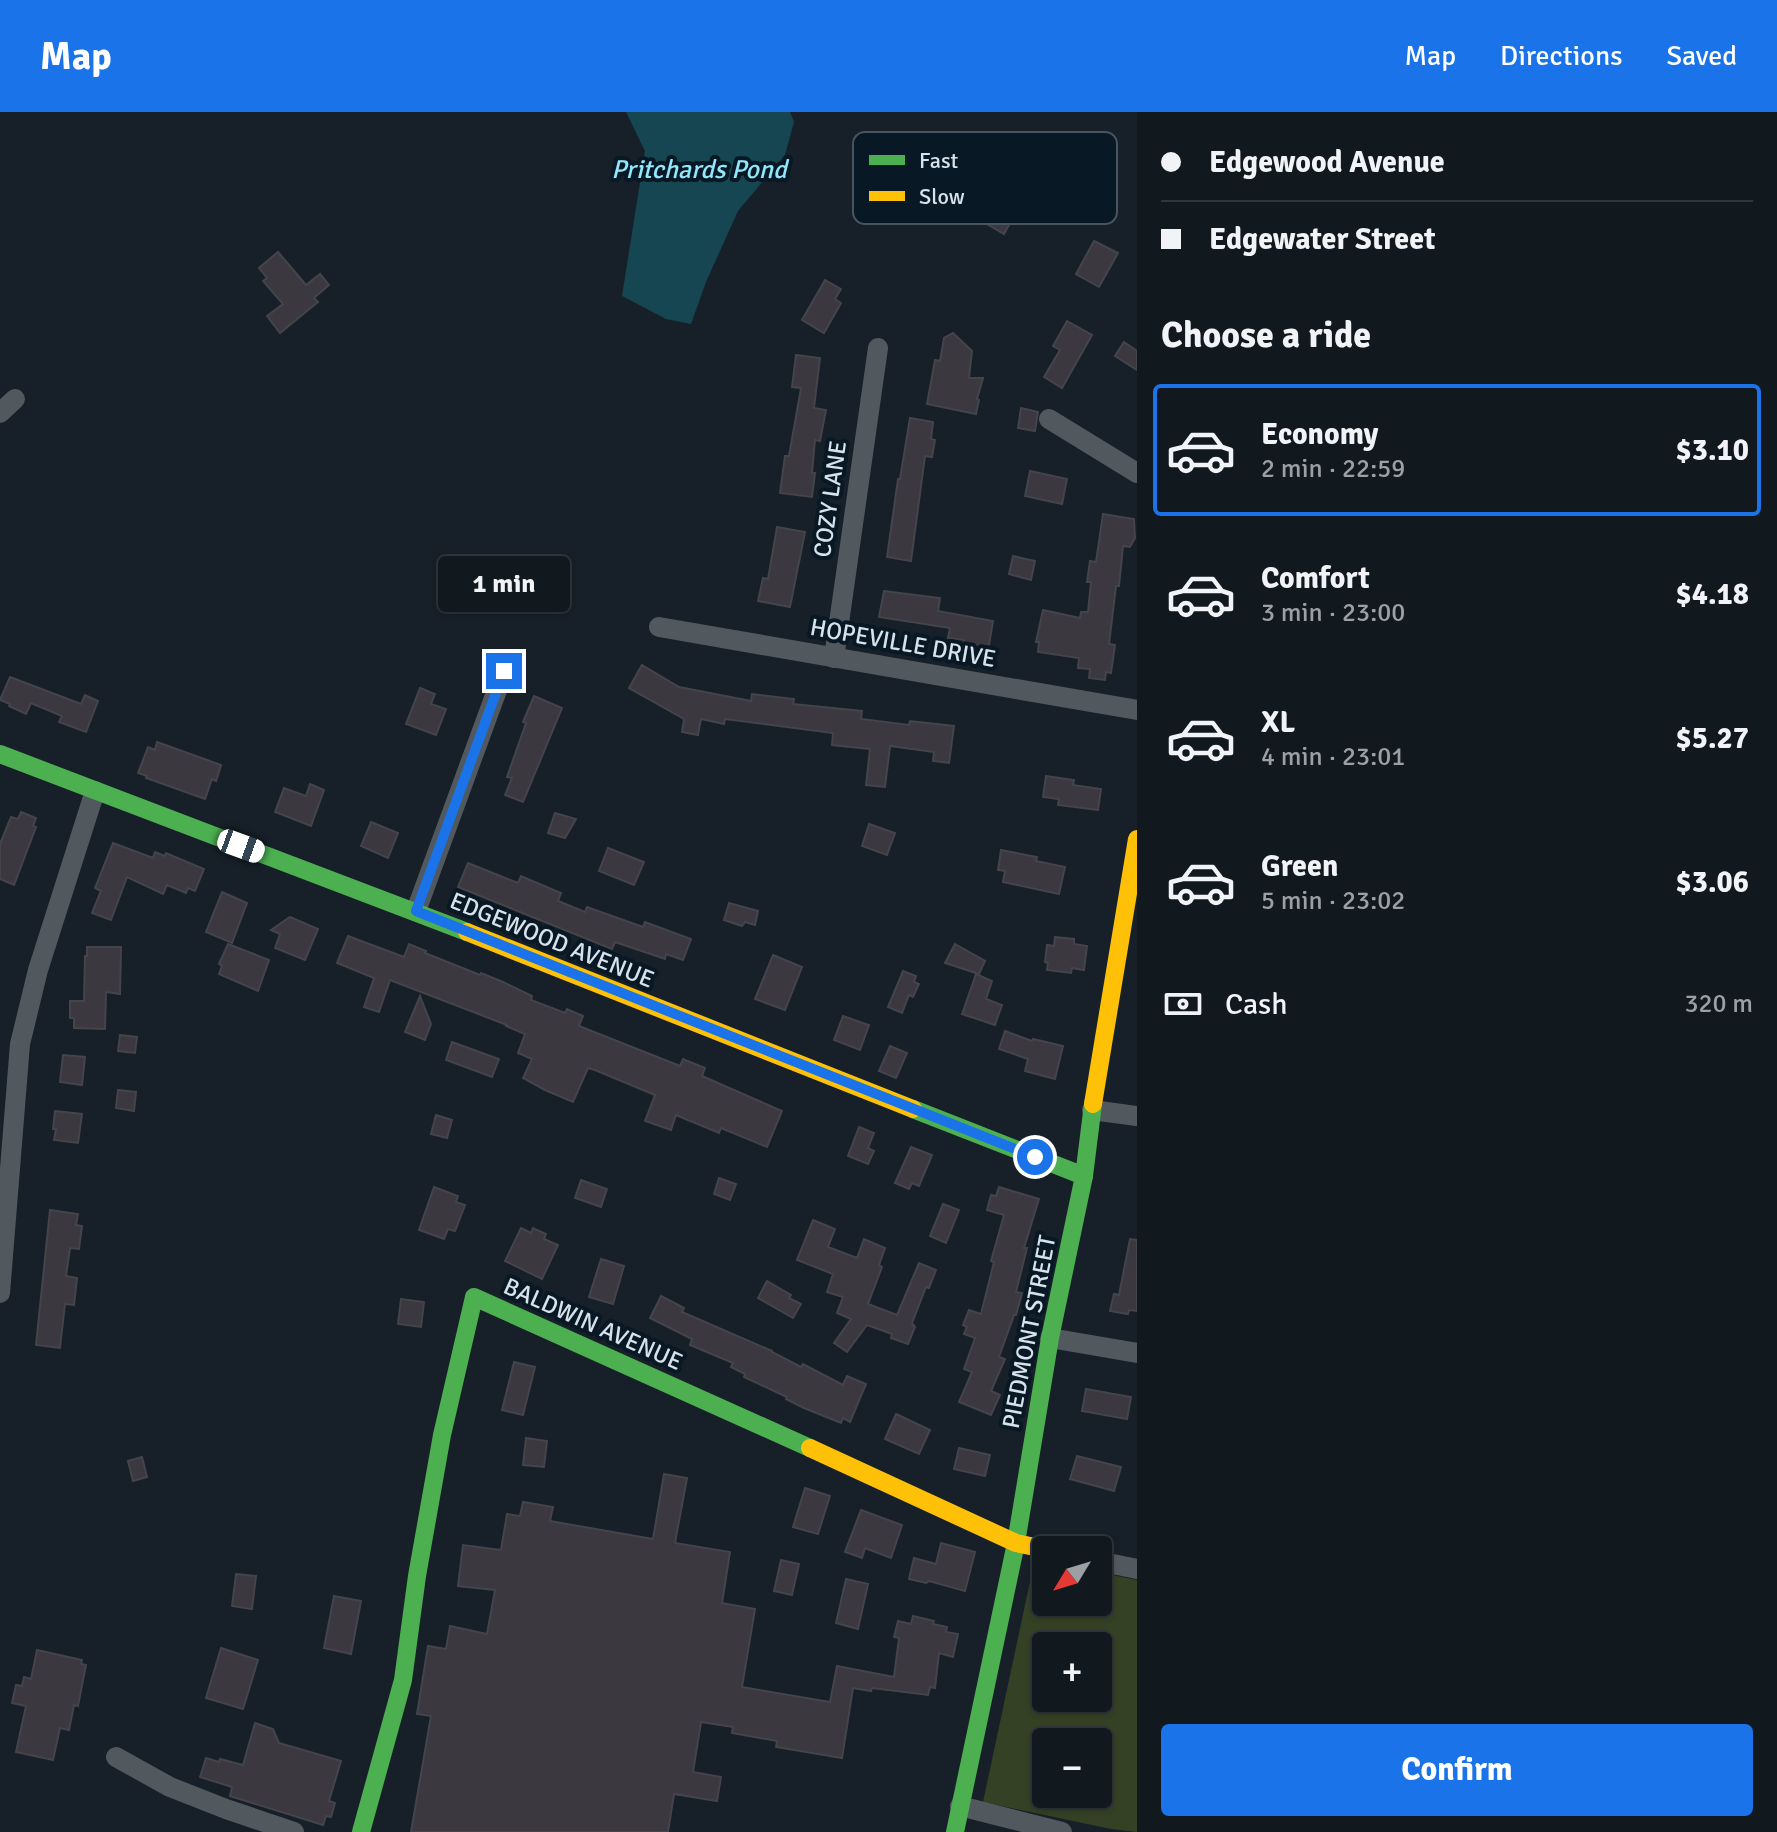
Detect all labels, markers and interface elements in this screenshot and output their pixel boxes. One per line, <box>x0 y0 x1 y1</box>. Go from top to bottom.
text: Map <box>40 33 112 80</box>
text: Map <box>1404 39 1456 73</box>
text: Directions <box>1500 39 1622 73</box>
text: Saved <box>1666 39 1737 73</box>
legend <box>853 132 1117 224</box>
text: Edgewood Avenue <box>1209 144 1445 181</box>
text: Fast <box>919 147 959 174</box>
water label: Pritchards Pond <box>611 154 790 186</box>
text: Slow <box>919 183 965 210</box>
text: Edgewater Street <box>1209 221 1435 258</box>
text: Choose a ride <box>1161 313 1371 358</box>
icon: car <box>1165 414 1237 486</box>
text: Economy <box>1261 416 1378 453</box>
text: $3.10 <box>1676 432 1749 469</box>
street label: COZY LANE <box>807 439 853 559</box>
text: 2 min · 22:59 <box>1261 453 1405 485</box>
callout: 1 min <box>438 555 570 611</box>
icon: car <box>1165 558 1237 630</box>
text: Comfort <box>1261 560 1370 597</box>
text: 1 min <box>473 568 535 600</box>
text: $4.18 <box>1676 576 1749 613</box>
text: 3 min · 23:00 <box>1261 597 1405 629</box>
street label: HOPEVILLE DRIVE <box>808 612 998 674</box>
route end <box>486 653 522 689</box>
icon: car <box>1165 702 1237 774</box>
text: XL <box>1261 704 1295 741</box>
text: $5.27 <box>1676 720 1749 757</box>
text: 4 min · 23:01 <box>1261 741 1405 773</box>
car <box>214 827 268 865</box>
icon: car <box>1165 846 1237 918</box>
text: Green <box>1261 848 1338 885</box>
text: $3.06 <box>1676 864 1749 901</box>
street label: EDGEWOOD AVENUE <box>446 885 658 995</box>
text: 5 min · 23:02 <box>1261 885 1405 917</box>
icon: cash <box>1161 982 1205 1026</box>
text: Cash <box>1225 986 1288 1023</box>
text: 320 m <box>1684 988 1753 1020</box>
route start <box>1017 1139 1053 1175</box>
street label: PIEDMONT STREET <box>996 1233 1062 1431</box>
street label: BALDWIN AVENUE <box>499 1271 687 1377</box>
north arrow <box>1032 1536 1112 1616</box>
map controls <box>1032 1536 1112 1808</box>
button: + <box>1032 1632 1112 1712</box>
button: Confirm <box>1161 1724 1753 1816</box>
button: − <box>1032 1728 1112 1808</box>

